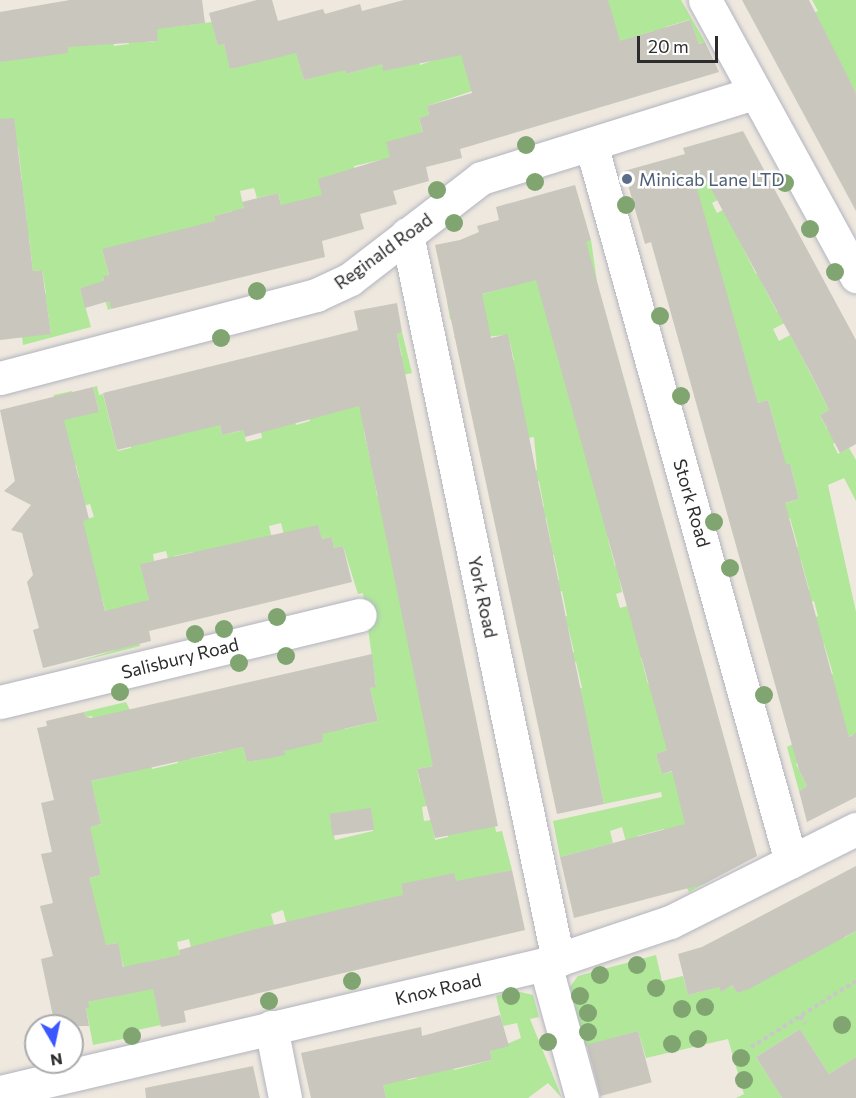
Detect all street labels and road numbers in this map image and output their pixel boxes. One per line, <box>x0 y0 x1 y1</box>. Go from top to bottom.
street label: Reginald Road <box>330 208 436 294</box>
street label: Stork Road <box>669 456 715 550</box>
street label: York Road <box>464 554 502 640</box>
street label: Salisbury Road <box>119 633 241 683</box>
street label: Knox Road <box>393 969 483 1009</box>

